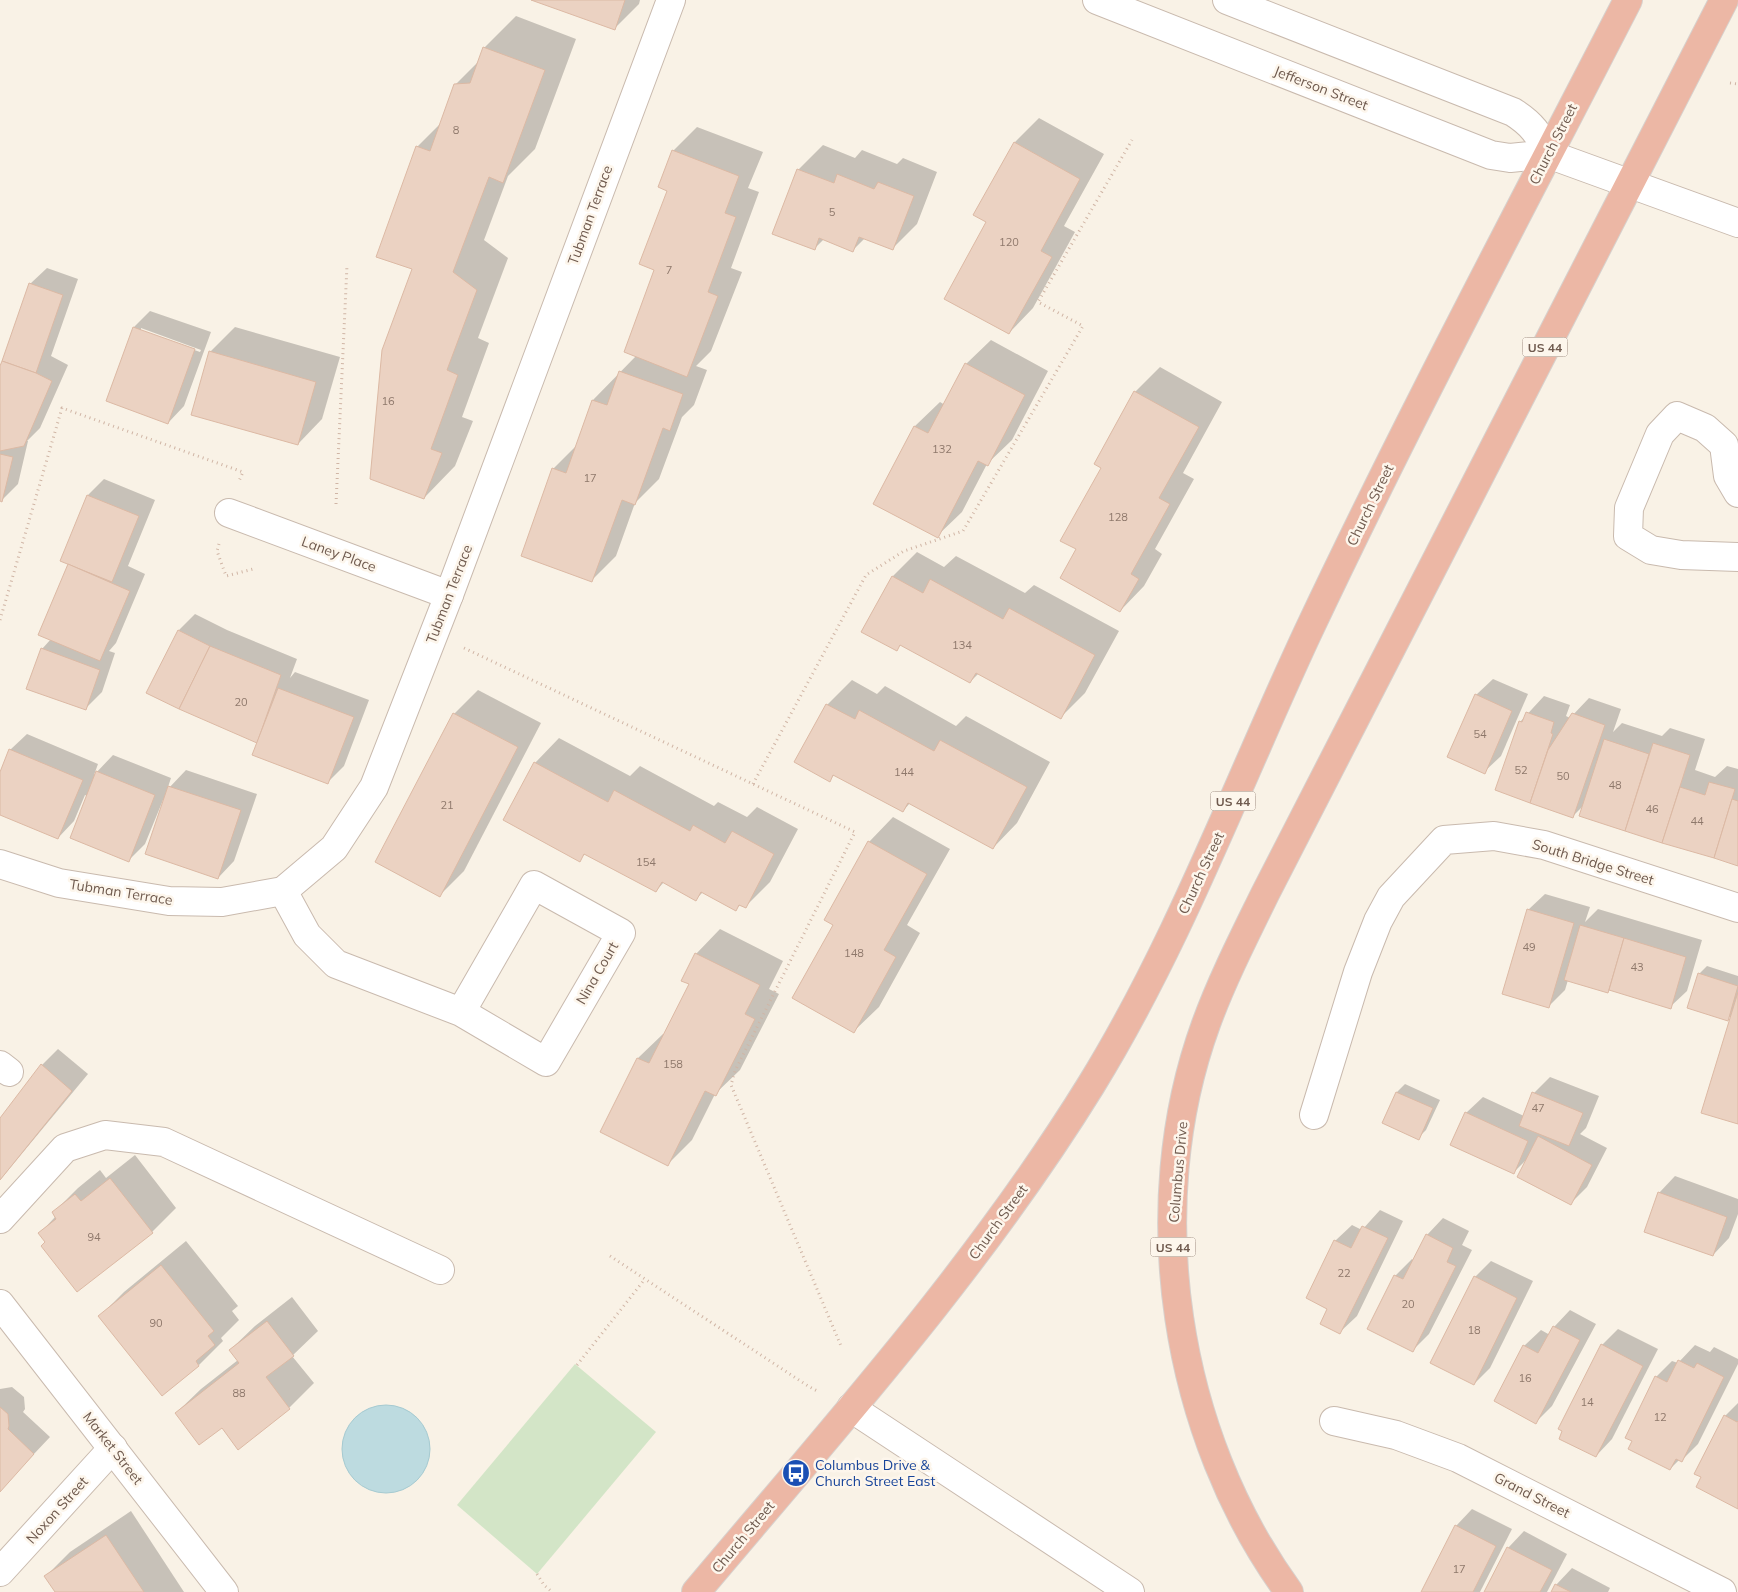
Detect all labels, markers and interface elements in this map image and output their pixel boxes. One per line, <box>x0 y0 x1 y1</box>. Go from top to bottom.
street label: Jefferson Street <box>1271 62 1371 114</box>
street label: Church Street <box>1525 100 1581 187</box>
house number: 8 <box>453 123 460 137</box>
street label: Tubman Terrace <box>564 163 616 267</box>
house number: 5 <box>829 205 836 219</box>
house number: 120 <box>999 235 1019 249</box>
house number: 7 <box>666 263 672 277</box>
road number: US 44 <box>1522 338 1568 357</box>
house number: 16 <box>381 394 395 408</box>
house number: 132 <box>932 442 952 456</box>
street label: Church Street <box>1343 461 1397 549</box>
house number: 17 <box>583 471 597 485</box>
house number: 128 <box>1108 510 1128 524</box>
street label: Laney Place <box>299 532 379 576</box>
street label: Tubman Terrace <box>422 542 476 646</box>
house number: 134 <box>952 638 972 652</box>
house number: 20 <box>234 695 248 709</box>
house number: 54 <box>1473 727 1487 741</box>
house number: 52 <box>1514 763 1528 777</box>
house number: 144 <box>894 765 914 779</box>
house number: 50 <box>1556 769 1570 783</box>
house number: 48 <box>1608 778 1622 792</box>
road number: US 44 <box>1210 791 1256 810</box>
house number: 21 <box>440 798 454 812</box>
house number: 46 <box>1645 802 1659 816</box>
house number: 44 <box>1690 814 1704 828</box>
street label: Church Street <box>1174 829 1228 917</box>
street label: South Bridge Street <box>1530 835 1656 889</box>
house number: 154 <box>636 855 656 869</box>
street label: Tubman Terrace <box>68 875 174 909</box>
street label: Nina Court <box>572 938 622 1008</box>
house number: 49 <box>1522 940 1536 954</box>
house number: 148 <box>844 946 864 960</box>
house number: 43 <box>1630 960 1644 974</box>
house number: 158 <box>663 1057 683 1071</box>
house number: 47 <box>1531 1101 1545 1115</box>
street label: Columbus Drive <box>1165 1121 1191 1223</box>
street label: Church Street <box>965 1181 1031 1263</box>
house number: 94 <box>87 1230 101 1244</box>
road number: US 44 <box>1150 1238 1196 1256</box>
house number: 22 <box>1337 1266 1351 1280</box>
house number: 20 <box>1401 1297 1415 1311</box>
house number: 90 <box>149 1316 163 1330</box>
house number: 18 <box>1467 1323 1481 1337</box>
house number: 16 <box>1518 1371 1532 1385</box>
house number: 88 <box>232 1386 246 1400</box>
house number: 14 <box>1580 1395 1594 1409</box>
street label: Market Street <box>79 1408 147 1488</box>
house number: 12 <box>1653 1410 1667 1424</box>
place label: Columbus Drive & Church Street East <box>815 1456 935 1490</box>
bus stop icon: Columbus Drive & Church Street East <box>781 1458 811 1488</box>
street label: Grand Street <box>1491 1468 1573 1522</box>
street label: Noxon Street <box>22 1473 92 1547</box>
street label: Church Street <box>708 1497 778 1577</box>
house number: 17 <box>1452 1562 1466 1576</box>

